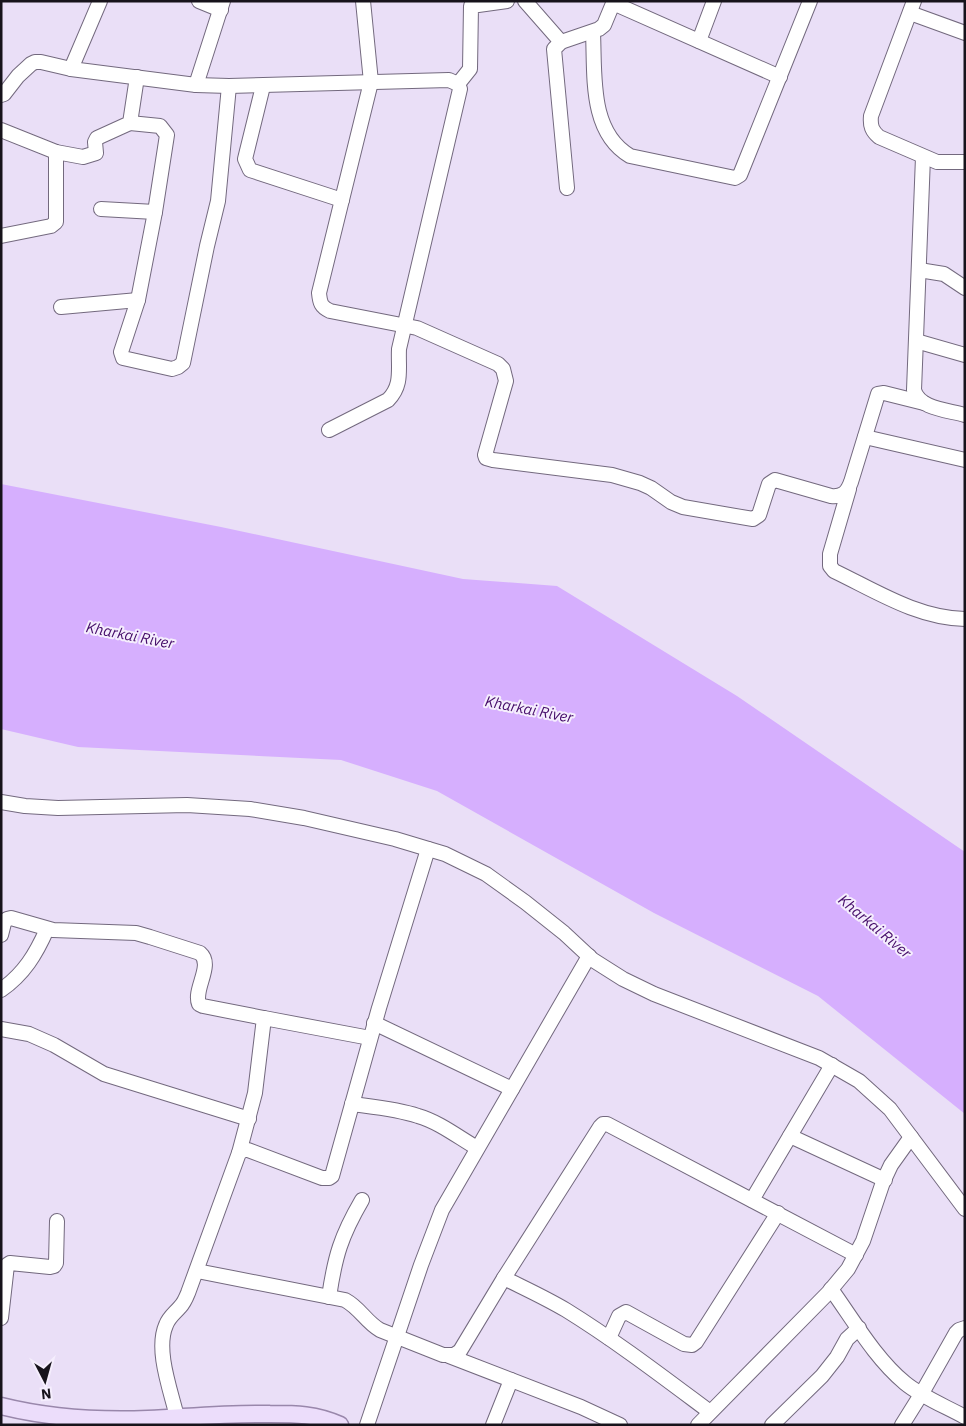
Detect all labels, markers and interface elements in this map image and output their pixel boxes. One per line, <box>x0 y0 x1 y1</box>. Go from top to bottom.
water label: Kharkai River <box>84 617 176 653</box>
water label: Kharkai River <box>483 691 575 727</box>
water label: Kharkai River <box>835 890 916 962</box>
north arrow <box>20 1356 70 1406</box>
text: N <box>40 1384 52 1403</box>

